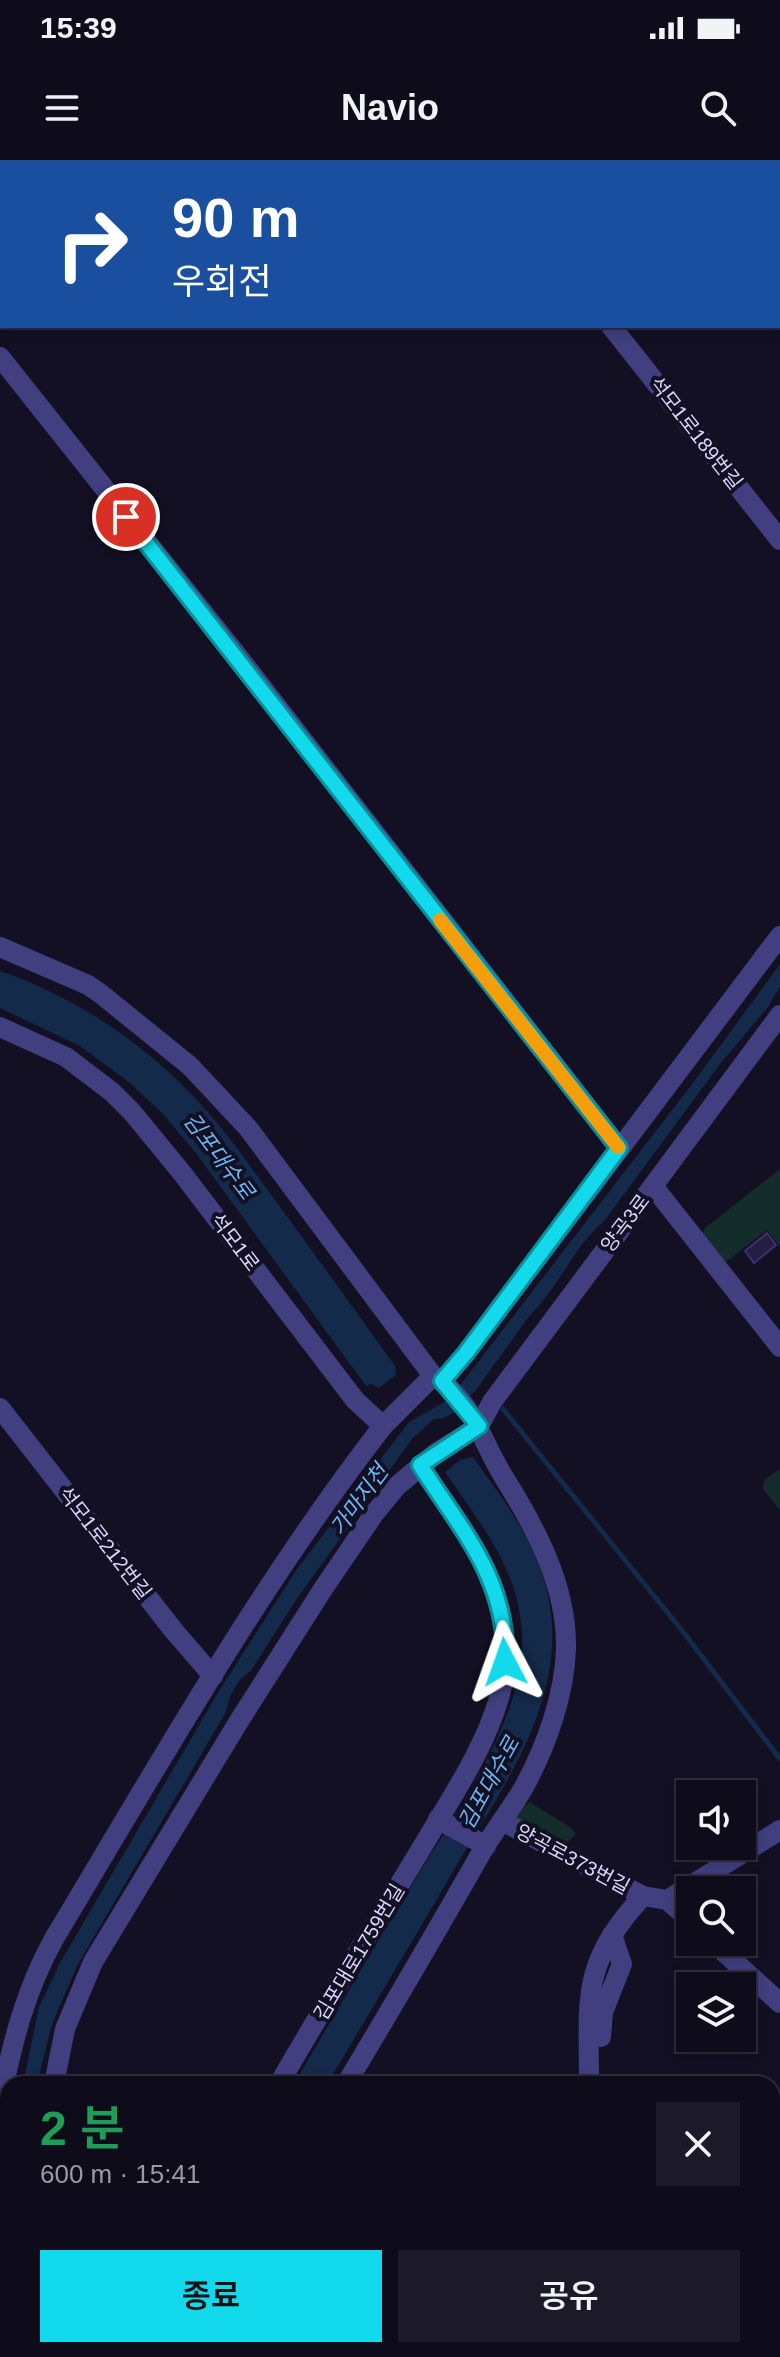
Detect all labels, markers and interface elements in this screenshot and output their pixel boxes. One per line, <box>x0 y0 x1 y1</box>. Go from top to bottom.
text: 15:39 <box>40 11 117 44</box>
icon: menu <box>40 86 84 130</box>
icon: search <box>696 86 740 130</box>
text: Navio <box>341 87 439 128</box>
text: 90 m <box>172 186 300 249</box>
icon: right <box>40 192 144 296</box>
text: 우회전 <box>172 261 271 302</box>
street label: 석모1로189번길 <box>645 372 747 494</box>
pin <box>92 483 160 551</box>
icon: arrive <box>104 495 148 539</box>
water label: 김포대수로 <box>179 1108 260 1205</box>
street label: 양곡3로 <box>596 1190 654 1256</box>
street label: 석모1로 <box>206 1209 264 1275</box>
water label: 가마지천 <box>325 1458 395 1540</box>
street label: 석모1로212번길 <box>54 1482 156 1604</box>
position arrow <box>463 1620 547 1704</box>
water label: 김포대수로 <box>454 1731 525 1833</box>
map controls <box>676 1780 756 2052</box>
button: sound <box>676 1780 756 1860</box>
street label: 양곡로373번길 <box>512 1820 634 1898</box>
button: search <box>676 1876 756 1956</box>
street label: 김포대로1759번길 <box>310 1880 408 2024</box>
button: layers <box>676 1972 756 2052</box>
text: 2 분 <box>40 2102 124 2155</box>
button: close <box>656 2102 740 2186</box>
text: 600 m · 15:41 <box>40 2159 200 2189</box>
button: 종료 <box>40 2250 382 2342</box>
button: 공유 <box>398 2250 740 2342</box>

